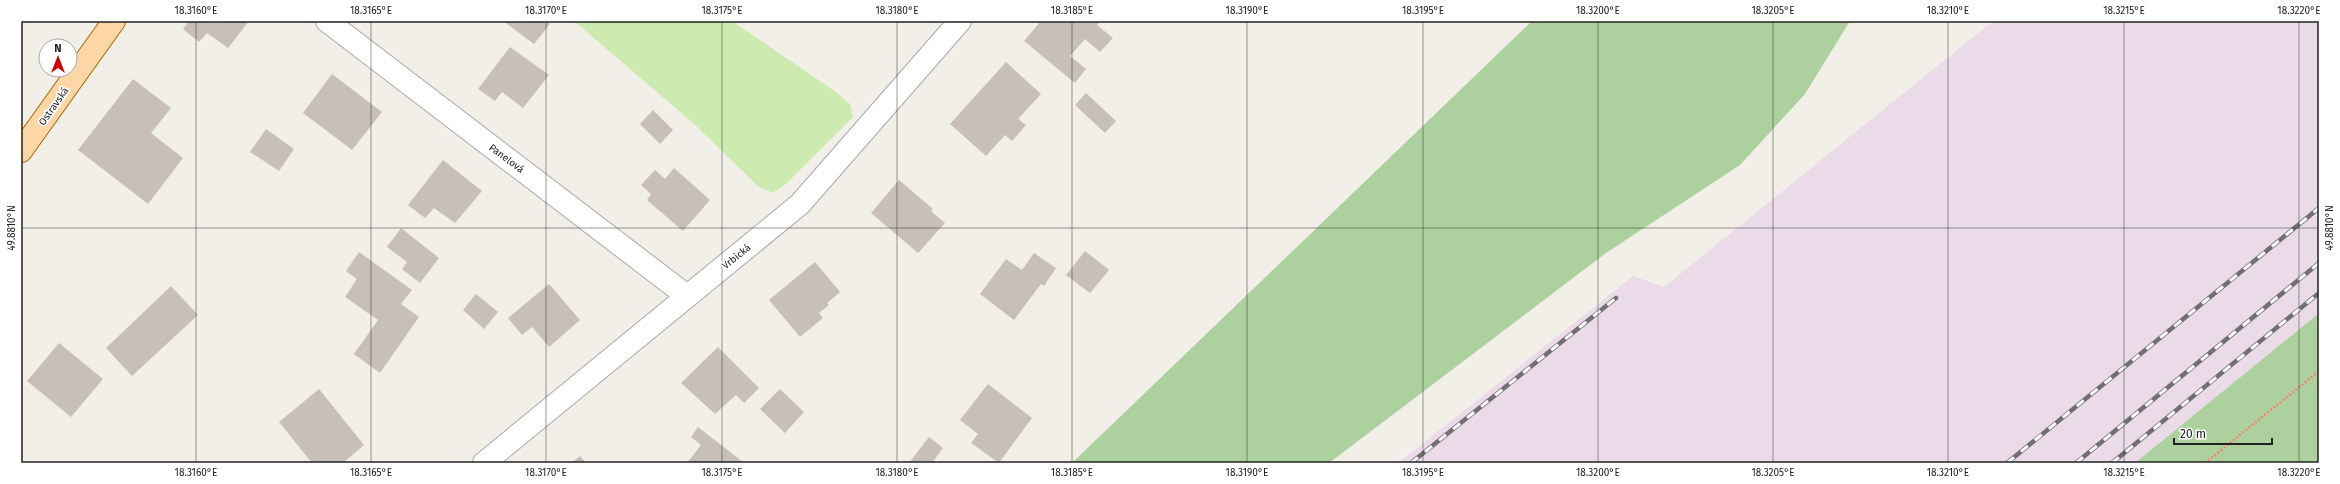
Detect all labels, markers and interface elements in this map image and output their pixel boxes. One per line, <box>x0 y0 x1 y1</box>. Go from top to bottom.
text: 18.3160°E <box>175 5 217 17</box>
text: 18.3165°E <box>350 5 392 17</box>
text: 18.3170°E <box>525 5 567 17</box>
text: 18.3175°E <box>701 5 743 17</box>
text: 18.3180°E <box>875 5 919 17</box>
text: 18.3185°E <box>1051 5 1093 17</box>
text: 18.3190°E <box>1226 5 1268 17</box>
text: 18.3195°E <box>1402 5 1444 17</box>
text: 18.3200°E <box>1576 5 1620 17</box>
text: 18.3205°E <box>1751 5 1795 17</box>
text: 18.3210°E <box>1927 5 1969 17</box>
text: 18.3215°E <box>2103 5 2145 17</box>
text: 18.3220°E <box>2277 5 2321 17</box>
north arrow <box>38 38 78 78</box>
text: N <box>54 42 62 55</box>
street label: Ostravská <box>36 85 71 128</box>
street label: Panelová <box>486 142 526 176</box>
text: 49.8810°N <box>6 205 18 251</box>
text: 49.8810°N <box>2324 205 2336 251</box>
street label: Vrbická <box>720 242 753 272</box>
scale bar <box>2174 420 2272 446</box>
text: 20 m <box>2180 427 2206 441</box>
text: 18.3160°E <box>175 467 217 479</box>
text: 18.3165°E <box>350 467 392 479</box>
text: 18.3170°E <box>525 467 567 479</box>
text: 18.3175°E <box>701 467 743 479</box>
text: 18.3180°E <box>875 467 919 479</box>
text: 18.3185°E <box>1051 467 1093 479</box>
text: 18.3190°E <box>1226 467 1268 479</box>
text: 18.3195°E <box>1402 467 1444 479</box>
text: 18.3200°E <box>1576 467 1620 479</box>
text: 18.3205°E <box>1751 467 1795 479</box>
text: 18.3210°E <box>1927 467 1969 479</box>
text: 18.3215°E <box>2103 467 2145 479</box>
text: 18.3220°E <box>2277 467 2321 479</box>

